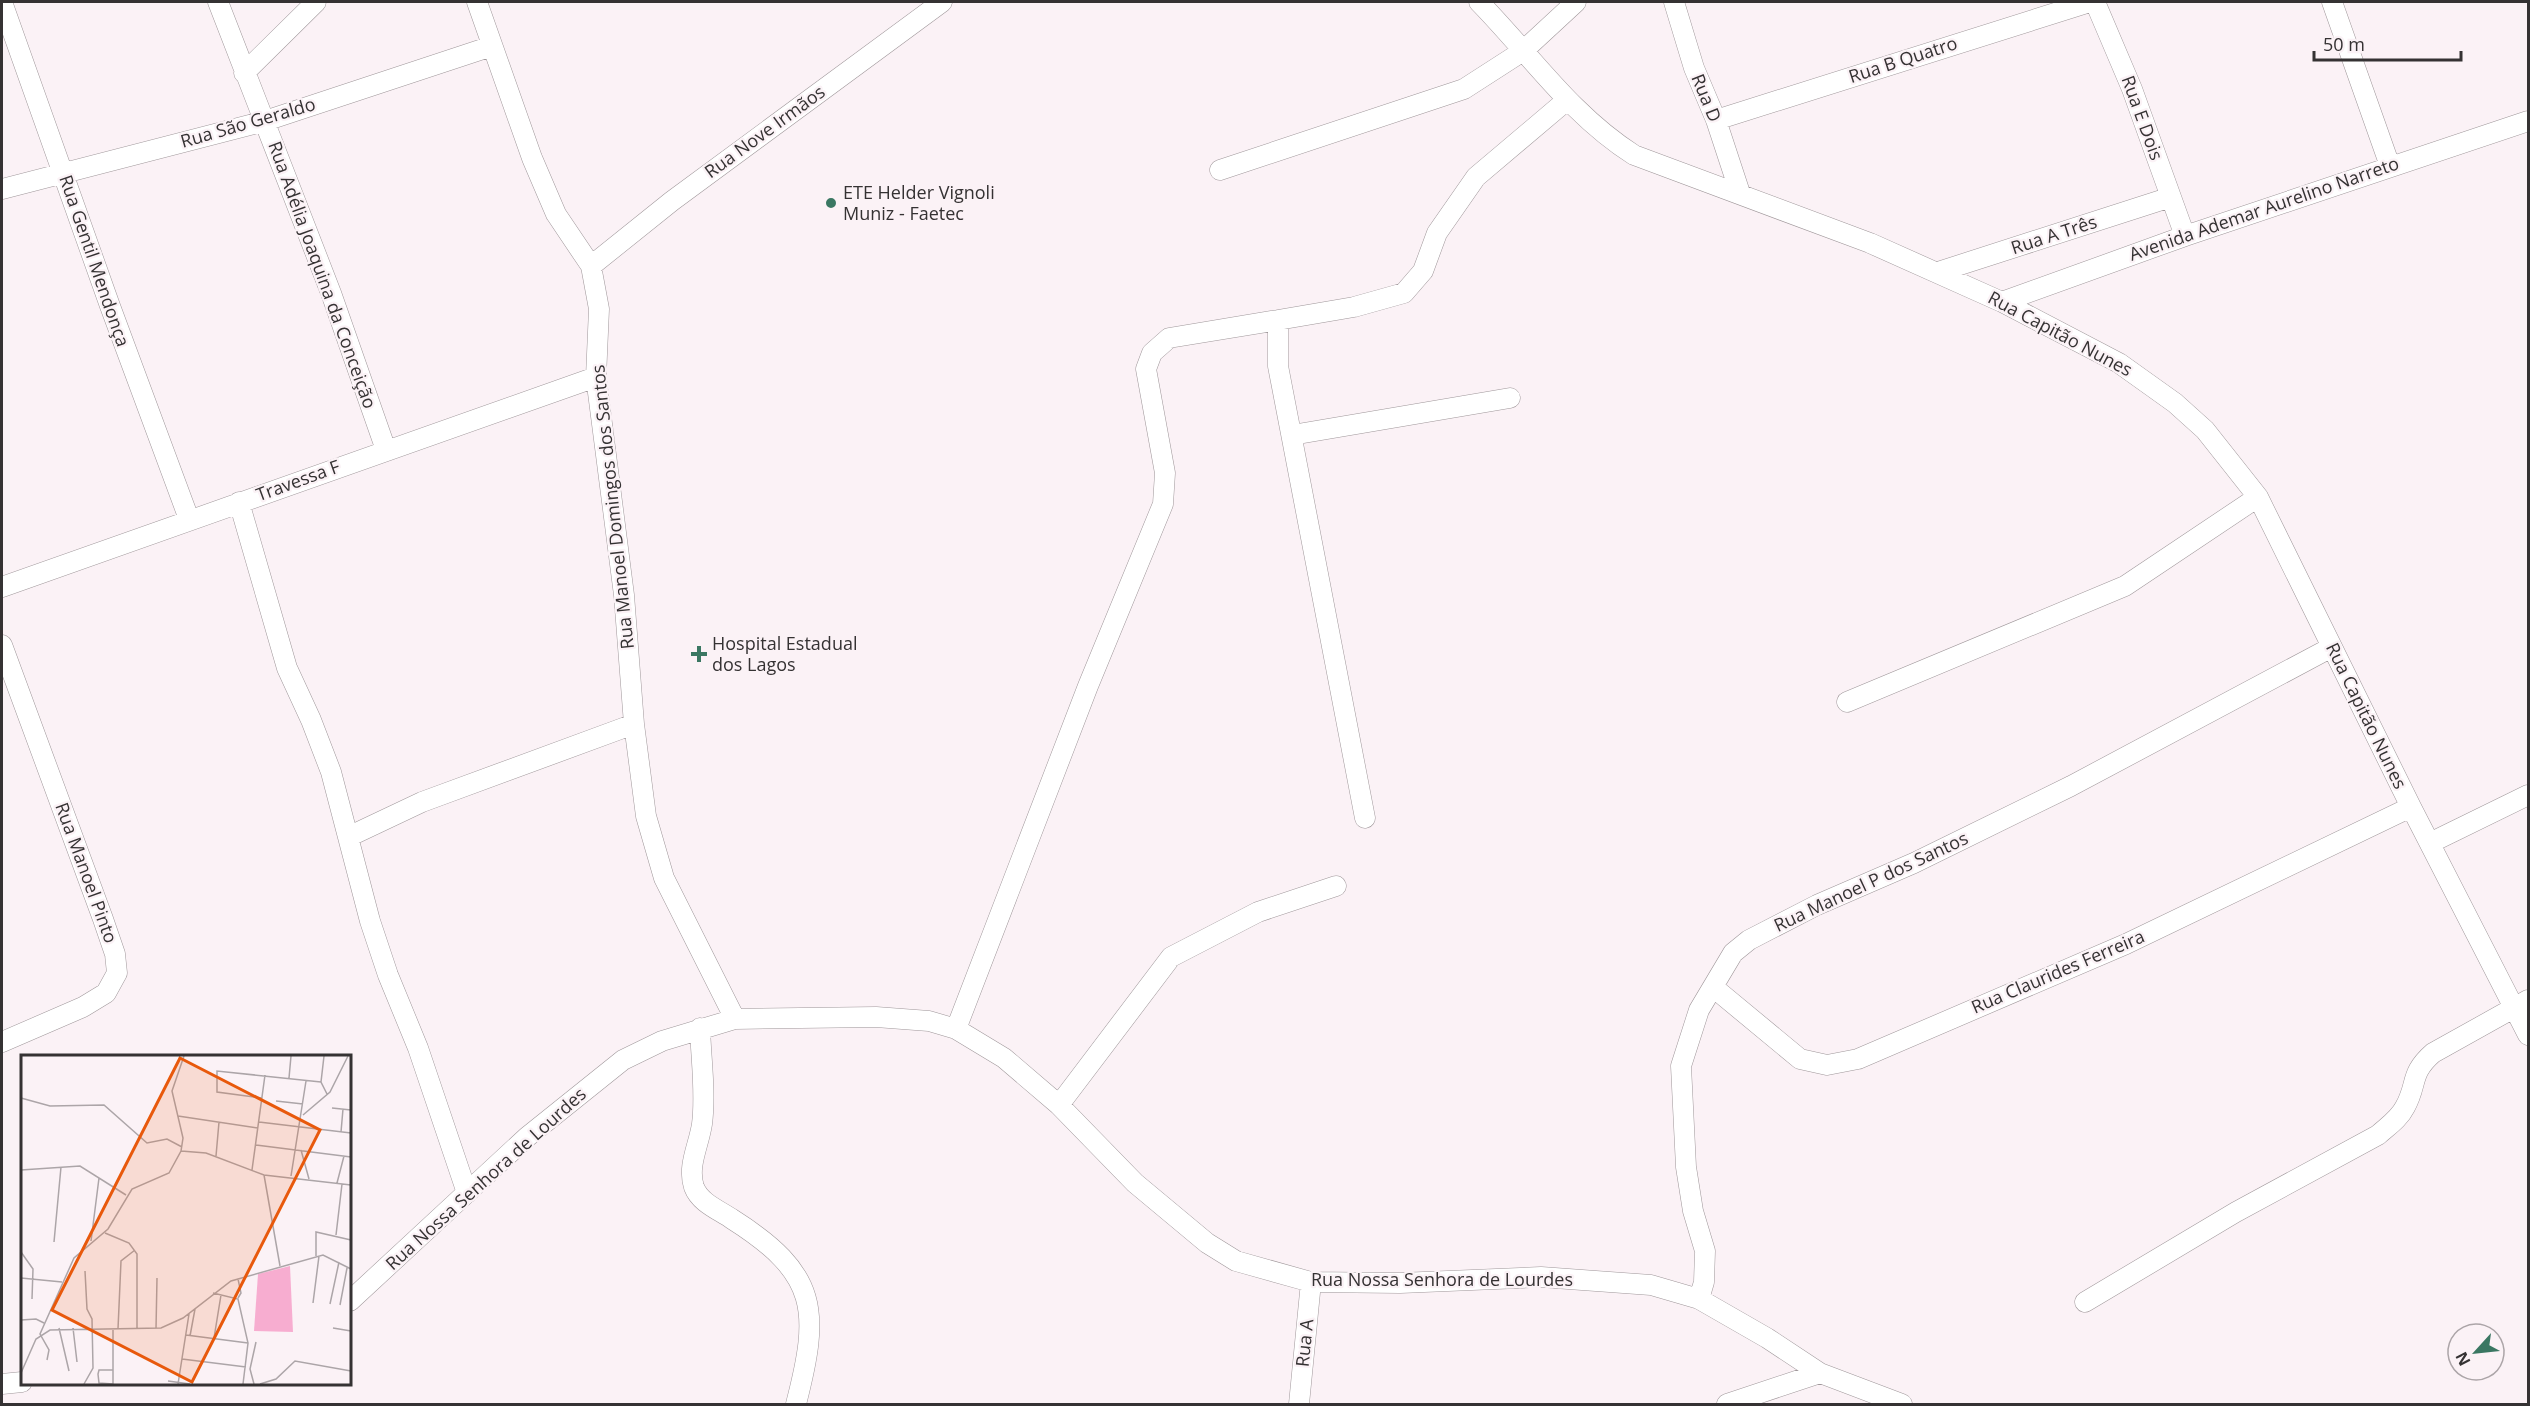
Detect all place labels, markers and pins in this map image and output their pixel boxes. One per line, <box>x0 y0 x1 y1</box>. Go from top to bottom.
place label: ETE Helder Vignoli Muniz - Faetec <box>843 180 995 225</box>
marker: ETE Helder Vignoli Muniz - Faetec <box>824 196 838 210</box>
place label: Hospital Estadual dos Lagos <box>712 631 857 676</box>
marker: Hospital Estadual dos Lagos <box>690 645 708 663</box>

